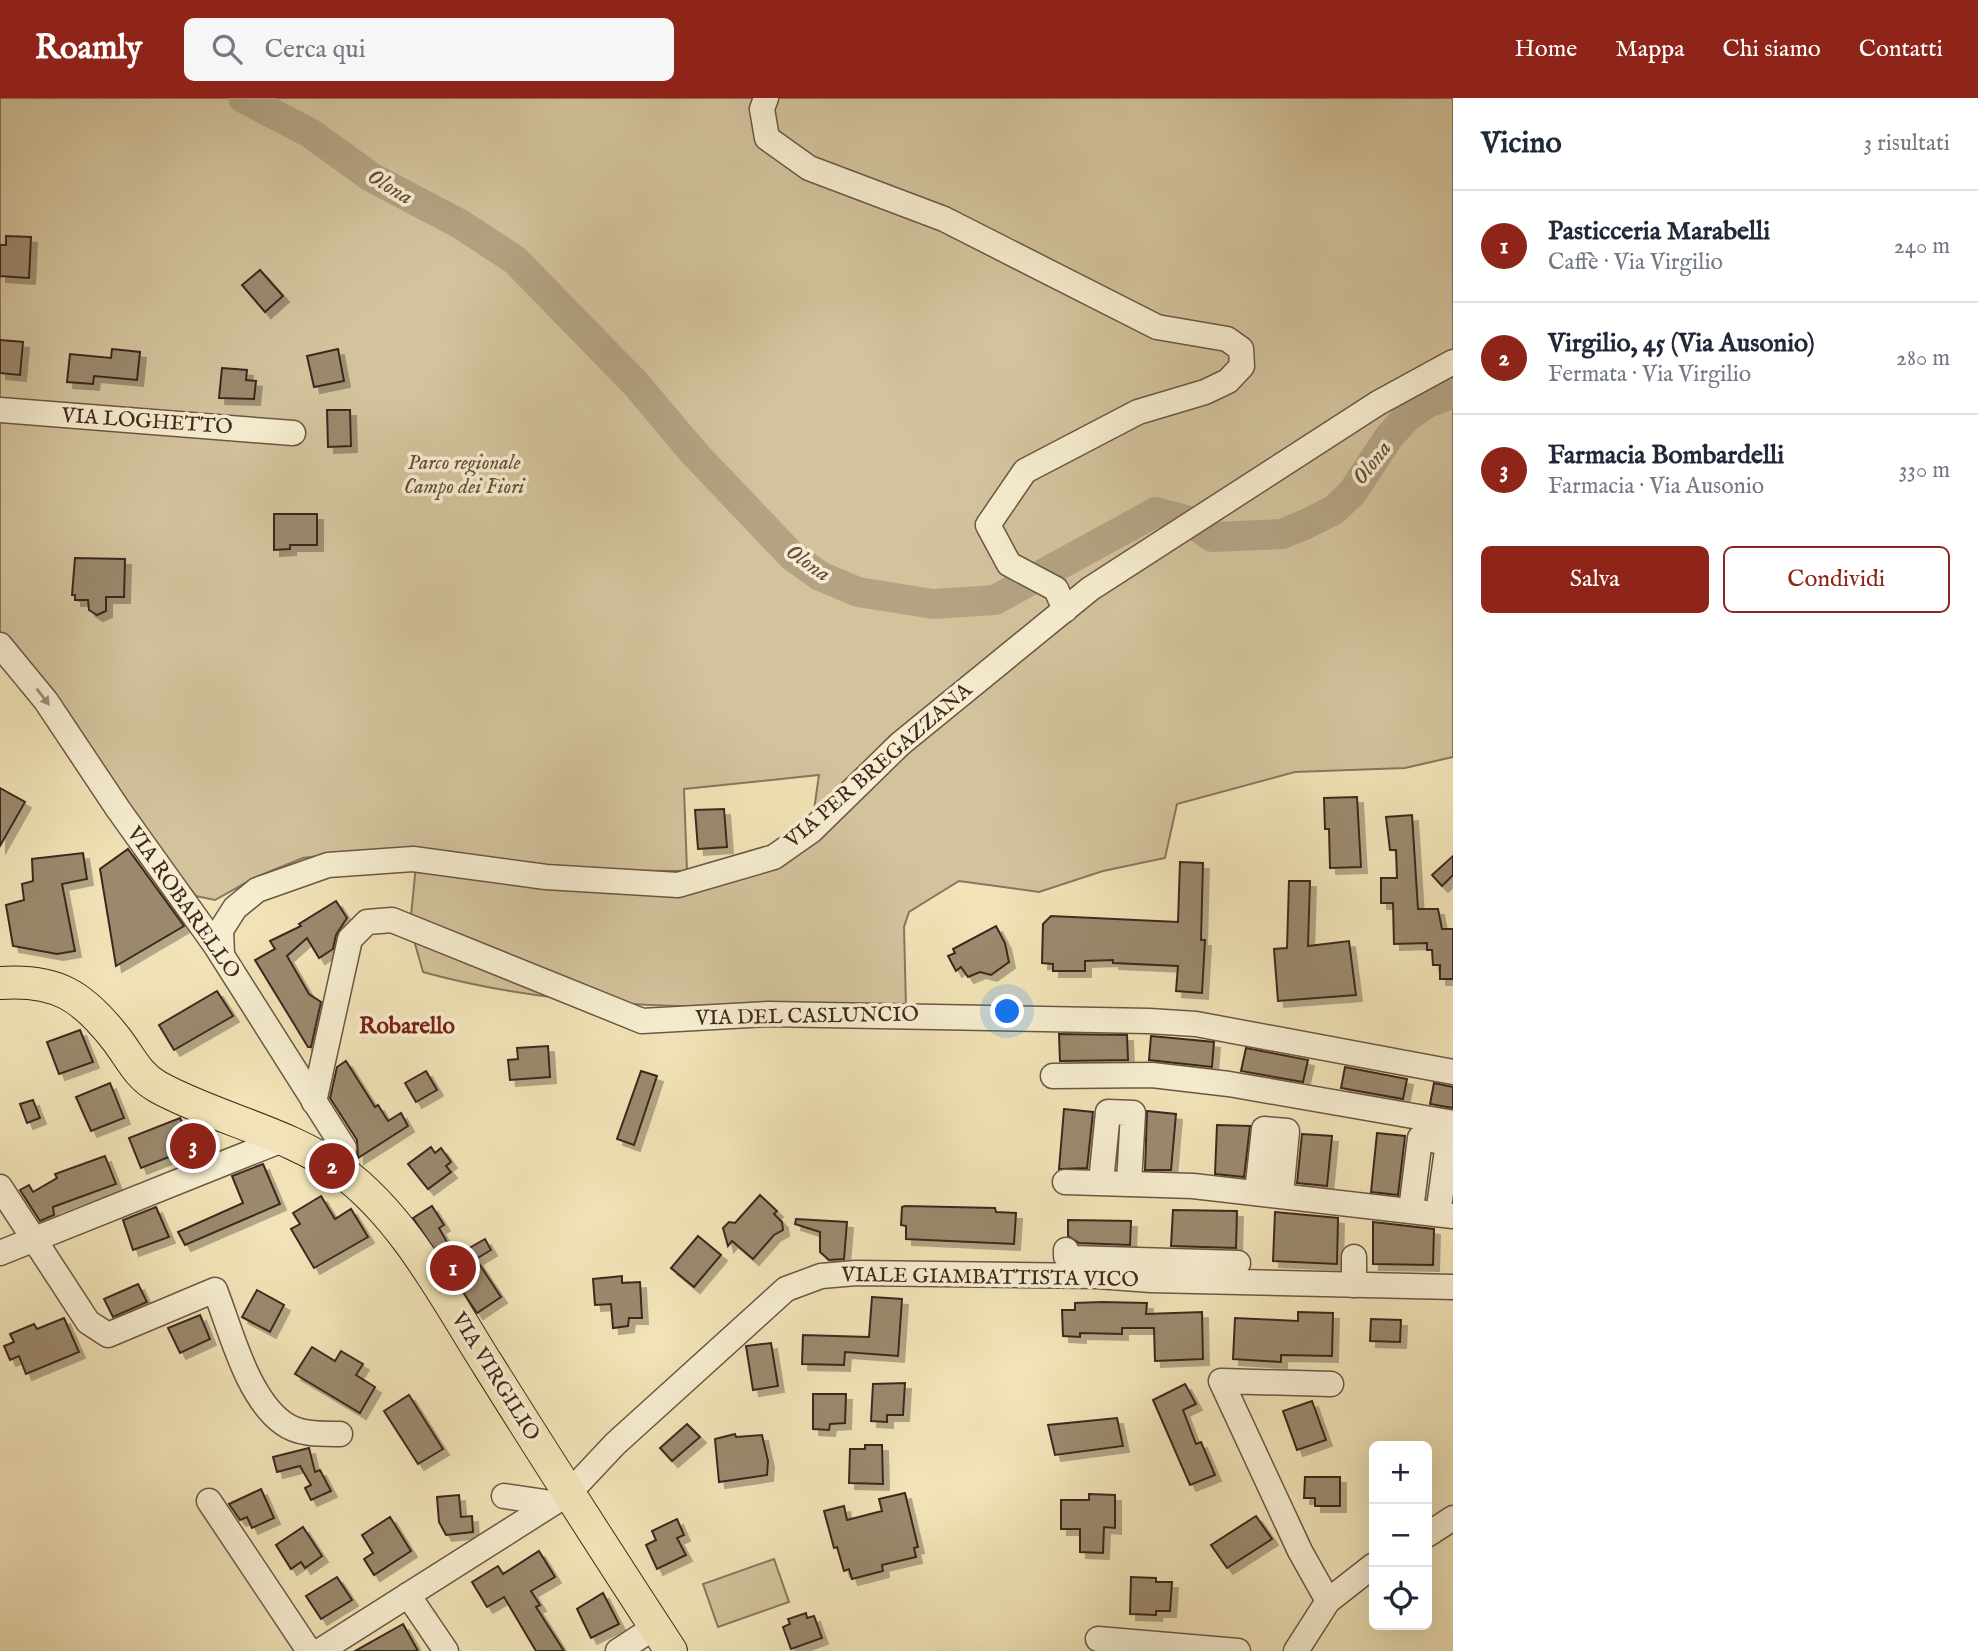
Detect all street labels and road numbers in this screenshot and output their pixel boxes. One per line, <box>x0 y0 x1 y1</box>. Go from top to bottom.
street label: VIA LOGHETTO <box>60 402 233 441</box>
street label: VIA PER BREGAZZANA <box>779 677 979 855</box>
street label: VIA ROBARELLO <box>120 821 246 984</box>
street label: VIA DEL CASLUNCIO <box>694 1002 919 1032</box>
street label: VIALE GIAMBATTISTA VICO <box>840 1262 1139 1294</box>
street label: VIA VIRGILIO <box>444 1307 545 1446</box>

